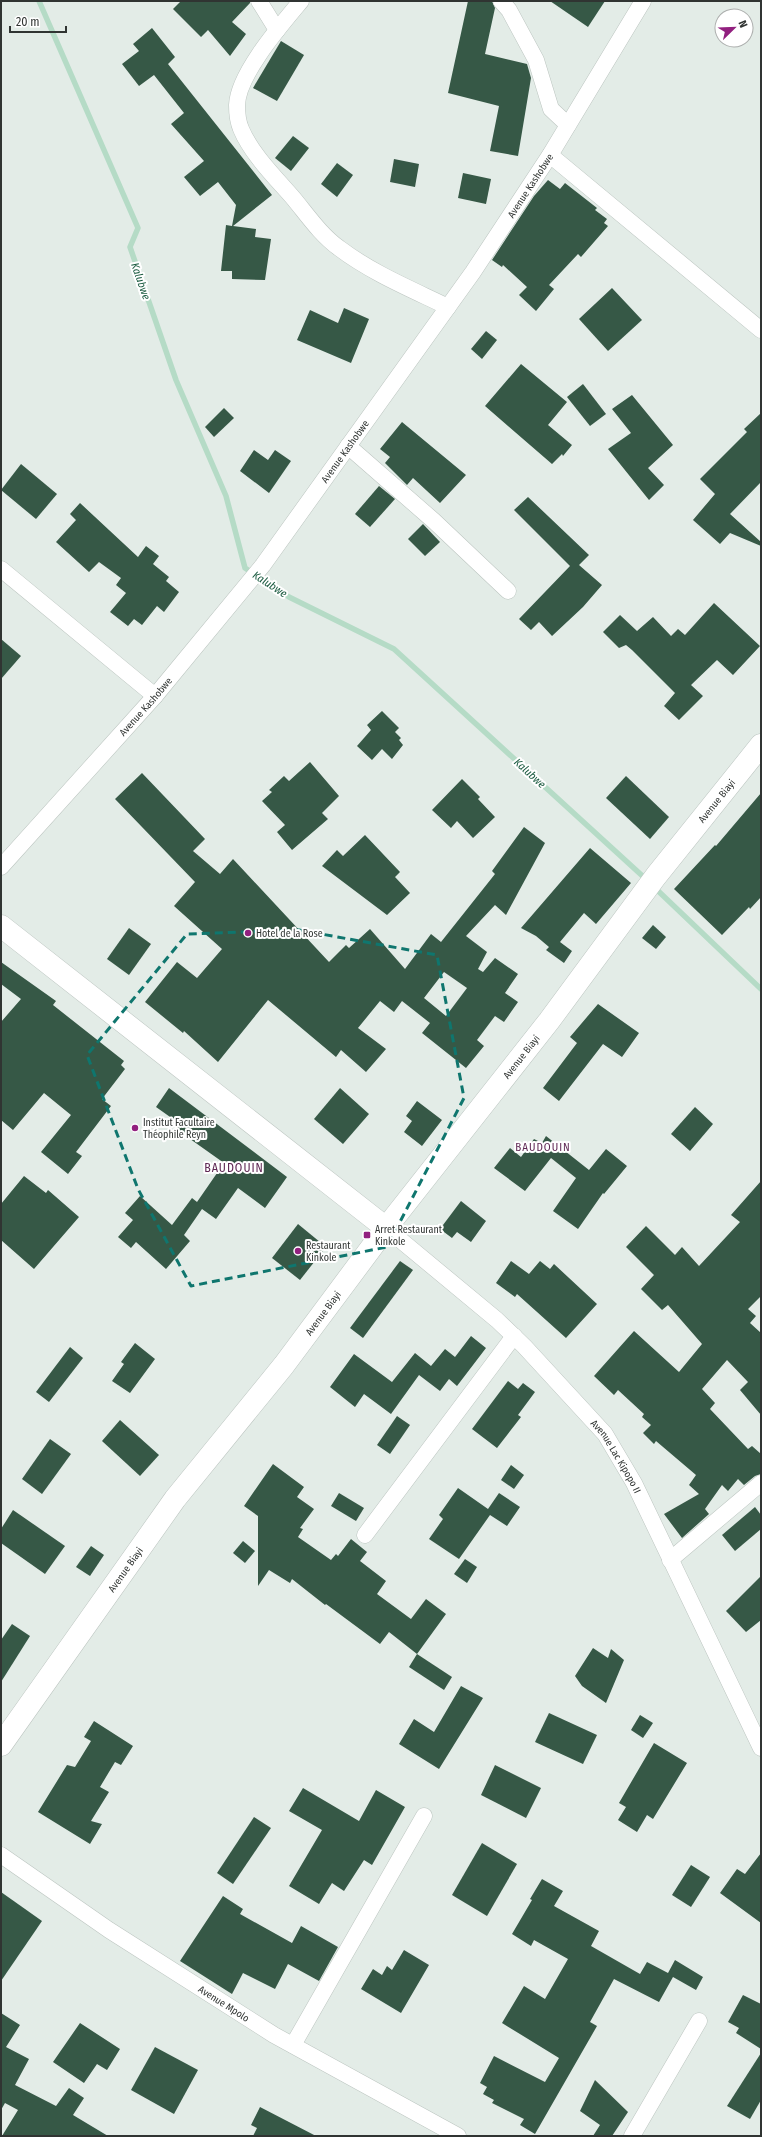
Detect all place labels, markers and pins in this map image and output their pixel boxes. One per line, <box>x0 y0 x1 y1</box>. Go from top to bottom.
marker: Hotel de la Rose <box>243 928 253 938</box>
place label: Hotel de la Rose <box>256 928 323 940</box>
place label: Institut Facultaire Théophile Reyn <box>143 1117 215 1141</box>
marker: Institut Facultaire Théophile Reyn <box>130 1123 140 1133</box>
place label: Arret Restaurant Kinkole <box>375 1224 443 1248</box>
marker: Arret Restaurant Kinkole <box>362 1230 372 1240</box>
place label: Restaurant Kinkole <box>306 1240 351 1264</box>
marker: Restaurant Kinkole <box>293 1246 303 1256</box>

